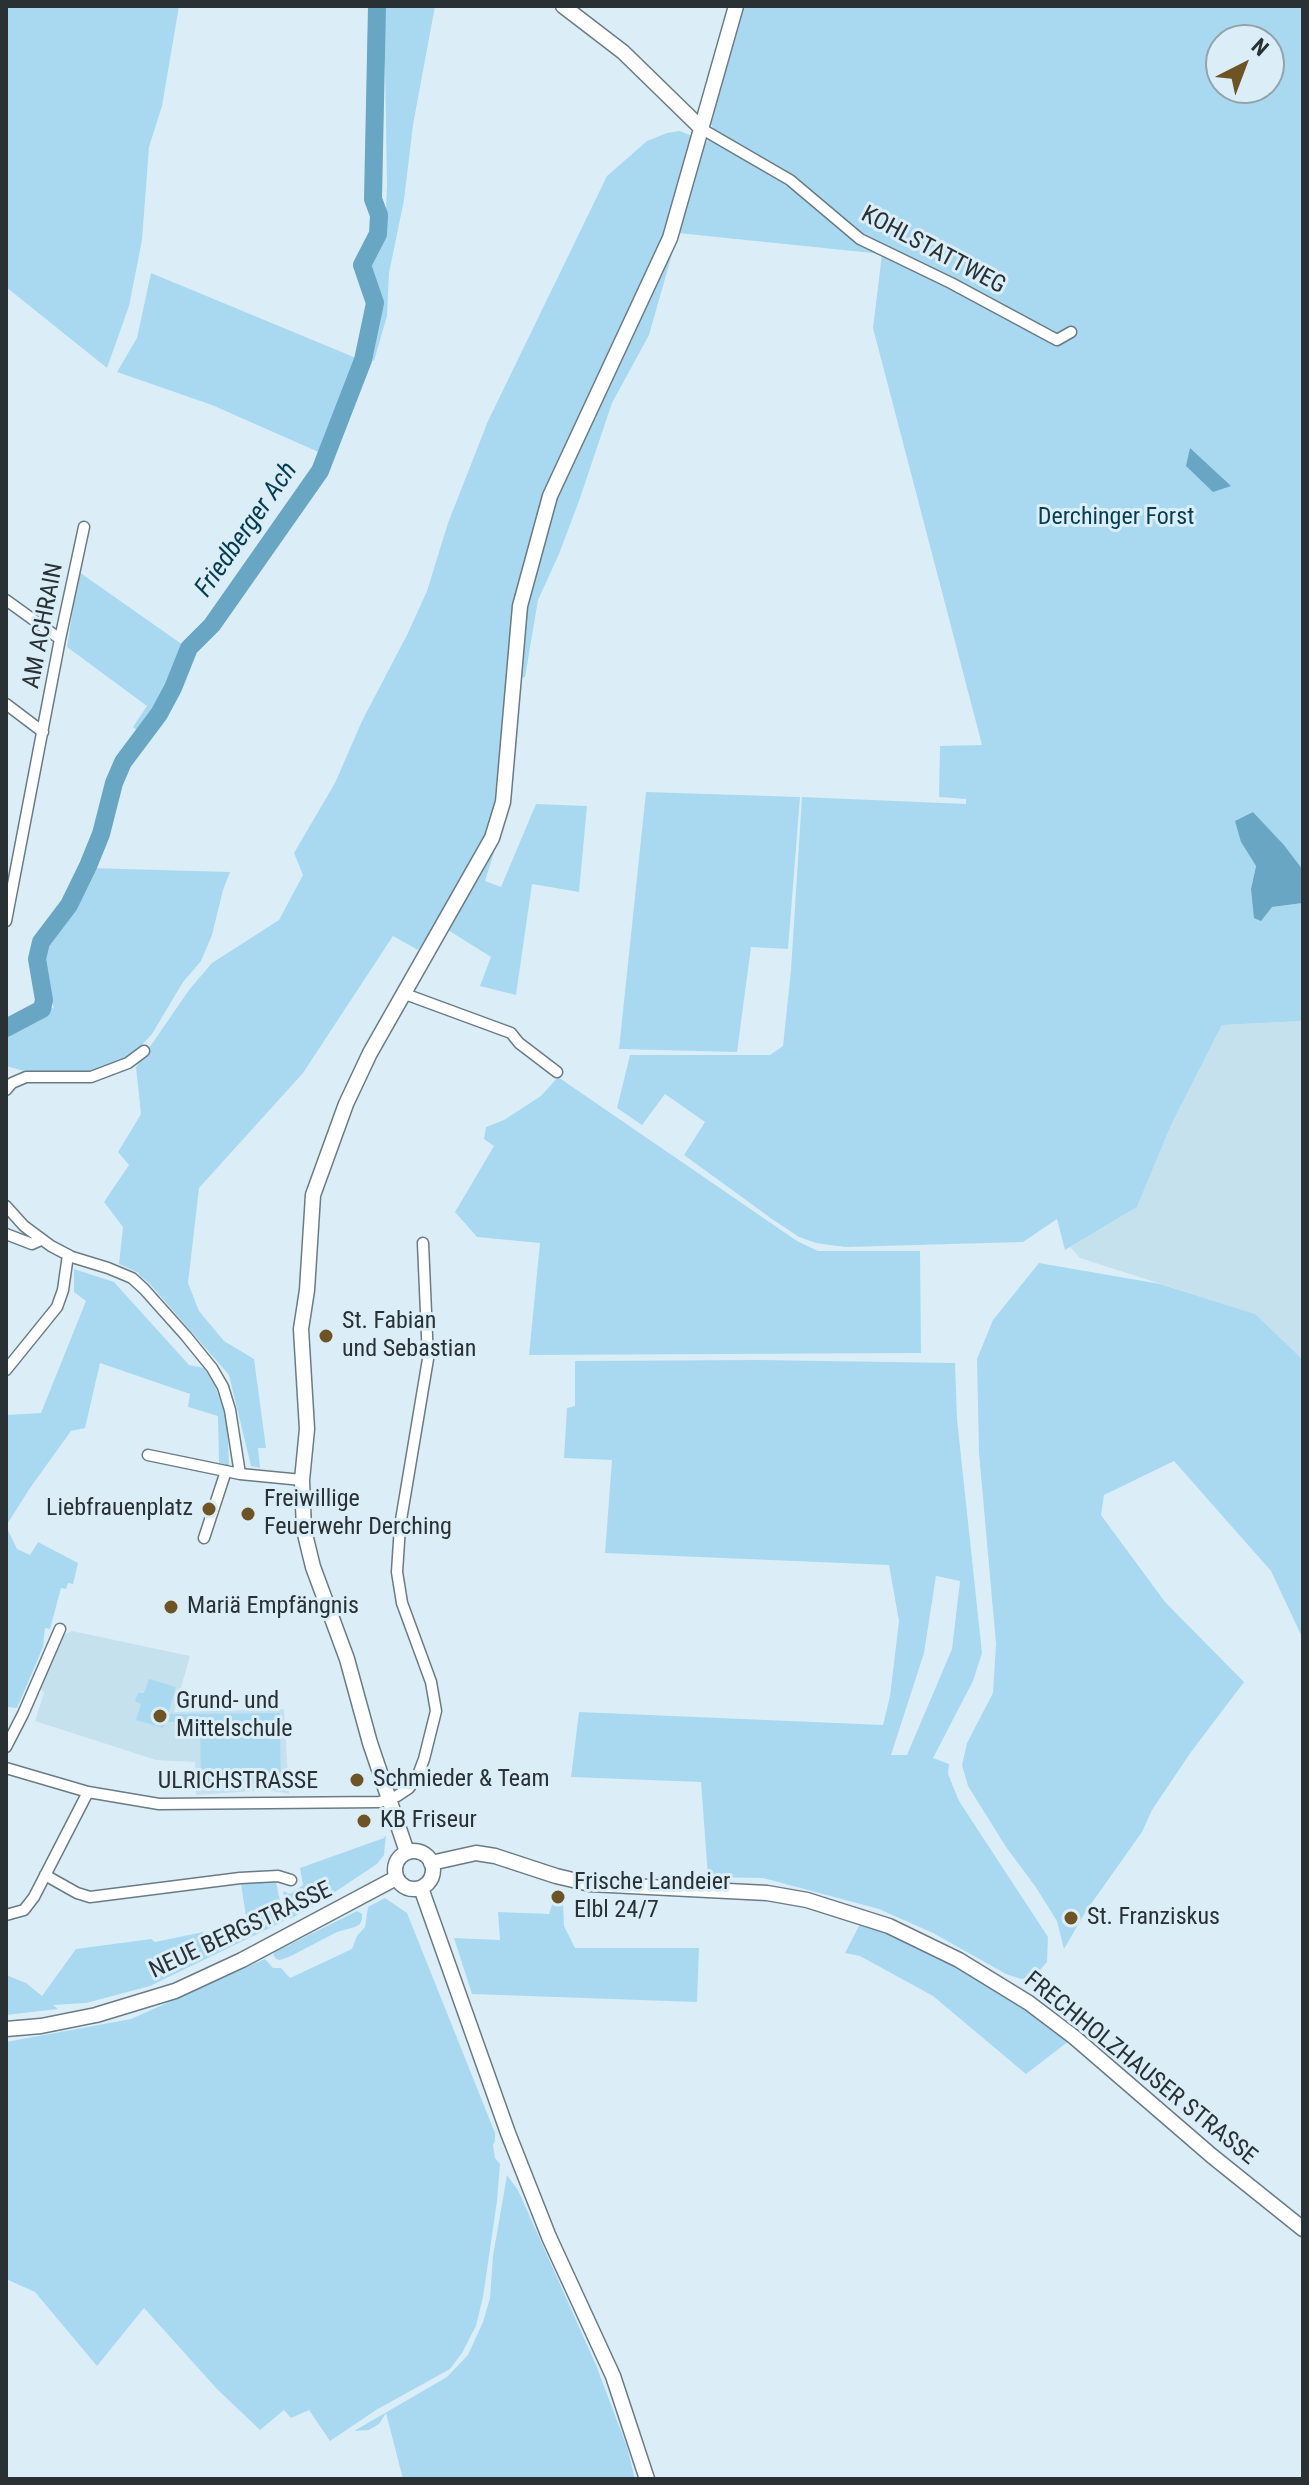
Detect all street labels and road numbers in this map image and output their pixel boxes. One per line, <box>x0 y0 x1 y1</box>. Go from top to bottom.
street label: KOHLSTATTWEG <box>856 201 1010 301</box>
street label: AM ACHRAIN <box>18 561 70 691</box>
street label: ULRICHSTRASSE <box>158 1768 318 1796</box>
street label: NEUE BERGSTRASSE <box>145 1876 337 1986</box>
street label: FRECHHOLZHAUSER STRASSE <box>1018 1966 1262 2172</box>

